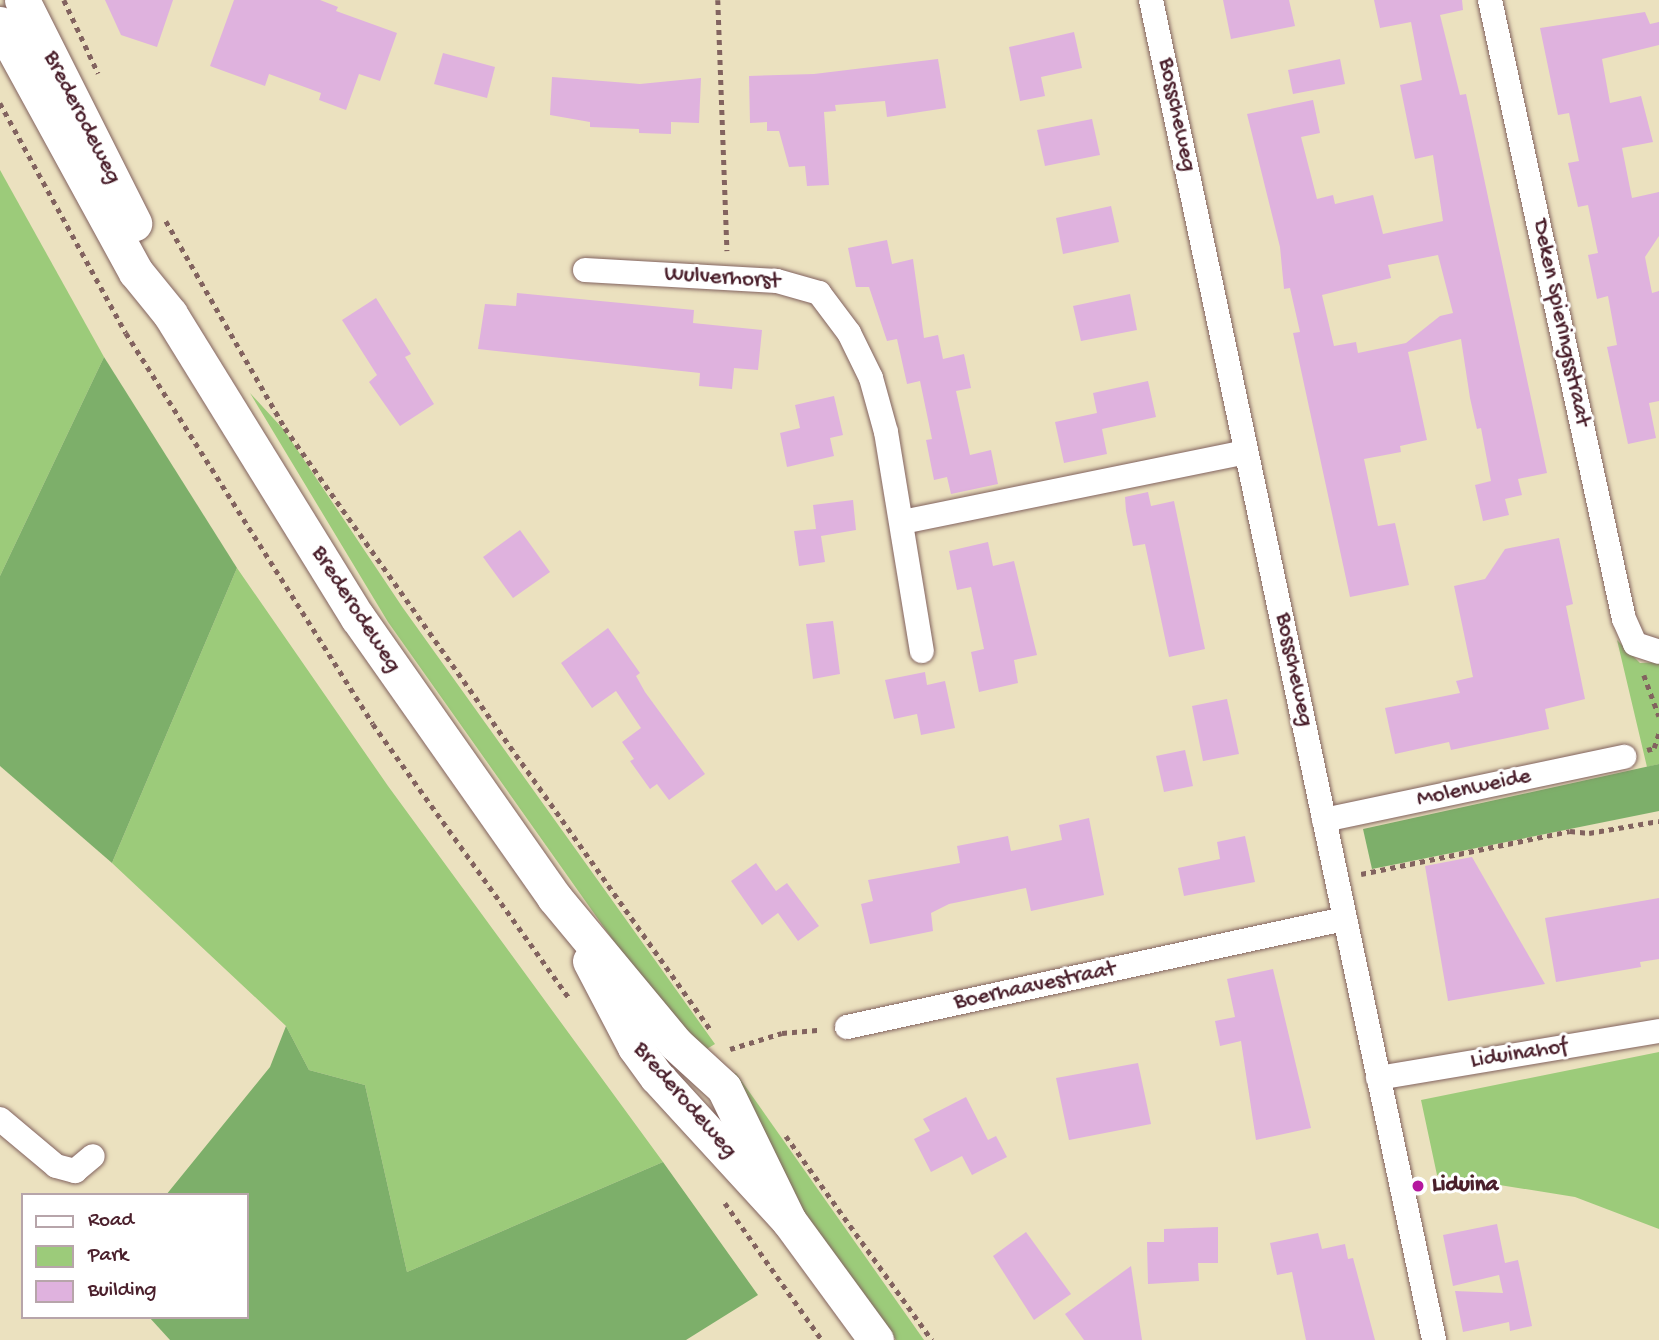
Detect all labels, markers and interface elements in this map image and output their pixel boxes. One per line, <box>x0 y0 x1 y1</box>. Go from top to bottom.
street label: Brederodeweg <box>36 47 126 189</box>
street label: Bosscheweg <box>1150 56 1202 174</box>
street label: Deken Spieringsstraat <box>1525 217 1595 429</box>
street label: Wulverhorst <box>663 261 781 297</box>
street label: Brederodeweg <box>304 542 406 678</box>
street label: Bosscheweg <box>1267 611 1319 729</box>
street label: Molenweide <box>1415 763 1533 815</box>
street label: Boerhaavestraat <box>952 956 1118 1018</box>
street label: Liduinahof <box>1469 1034 1569 1076</box>
street label: Brederodeweg <box>626 1037 742 1165</box>
place label: Liduina <box>1432 1172 1498 1200</box>
marker: Liduina <box>1410 1178 1426 1194</box>
legend <box>21 1193 248 1319</box>
text: Road <box>88 1209 134 1234</box>
text: Park <box>88 1244 128 1269</box>
text: Building <box>88 1279 157 1304</box>

